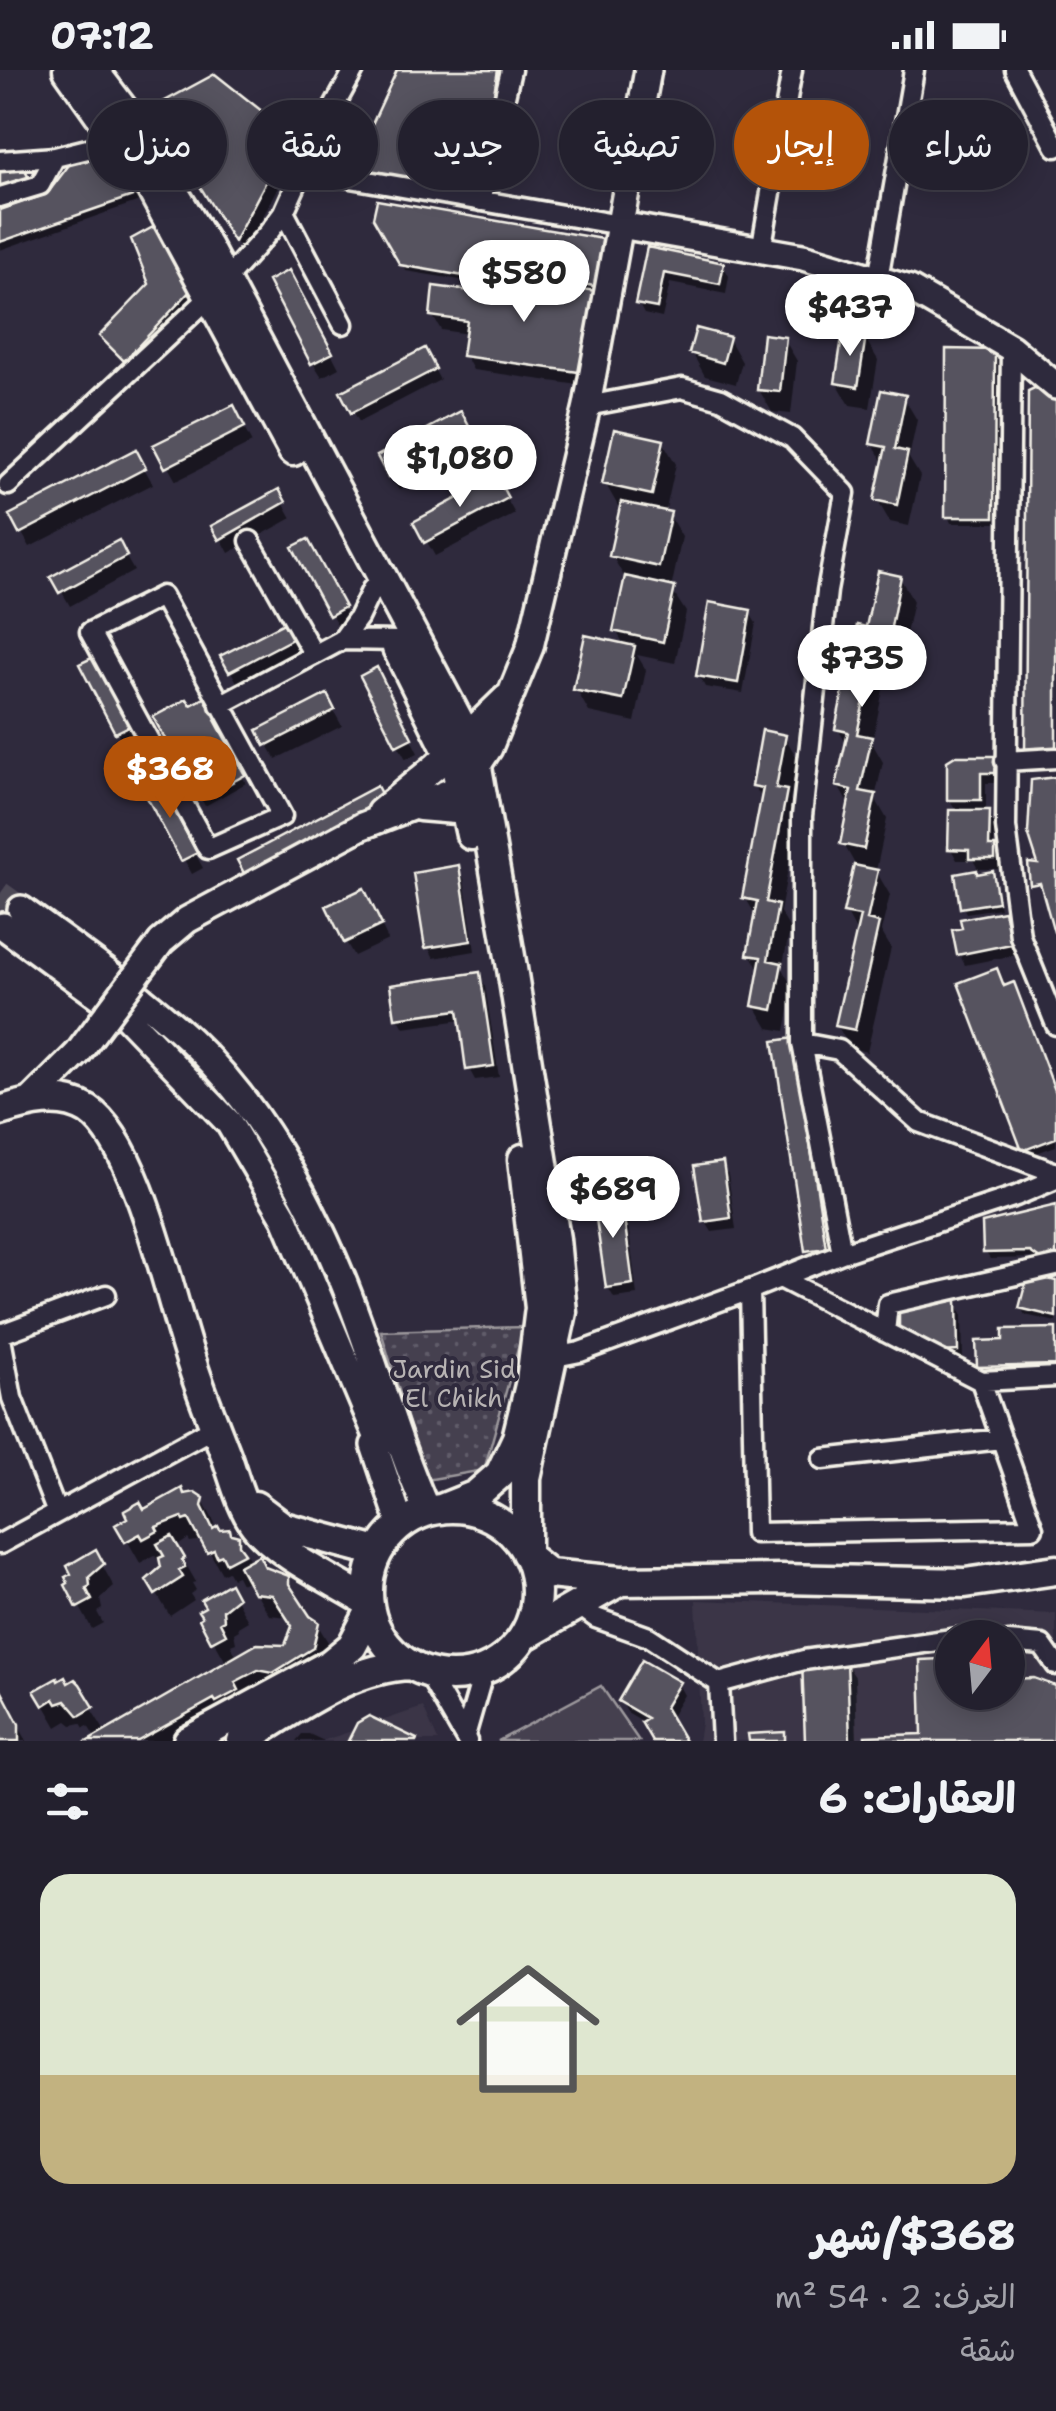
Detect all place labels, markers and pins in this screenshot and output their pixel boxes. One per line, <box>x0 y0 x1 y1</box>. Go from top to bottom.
pin: $580 <box>465 240 583 325</box>
pin: $437 <box>791 274 909 359</box>
pin: $1,080 <box>379 425 541 510</box>
pin: $735 <box>803 625 921 710</box>
pin: $368 <box>111 736 229 821</box>
pin: $689 <box>554 1156 672 1241</box>

